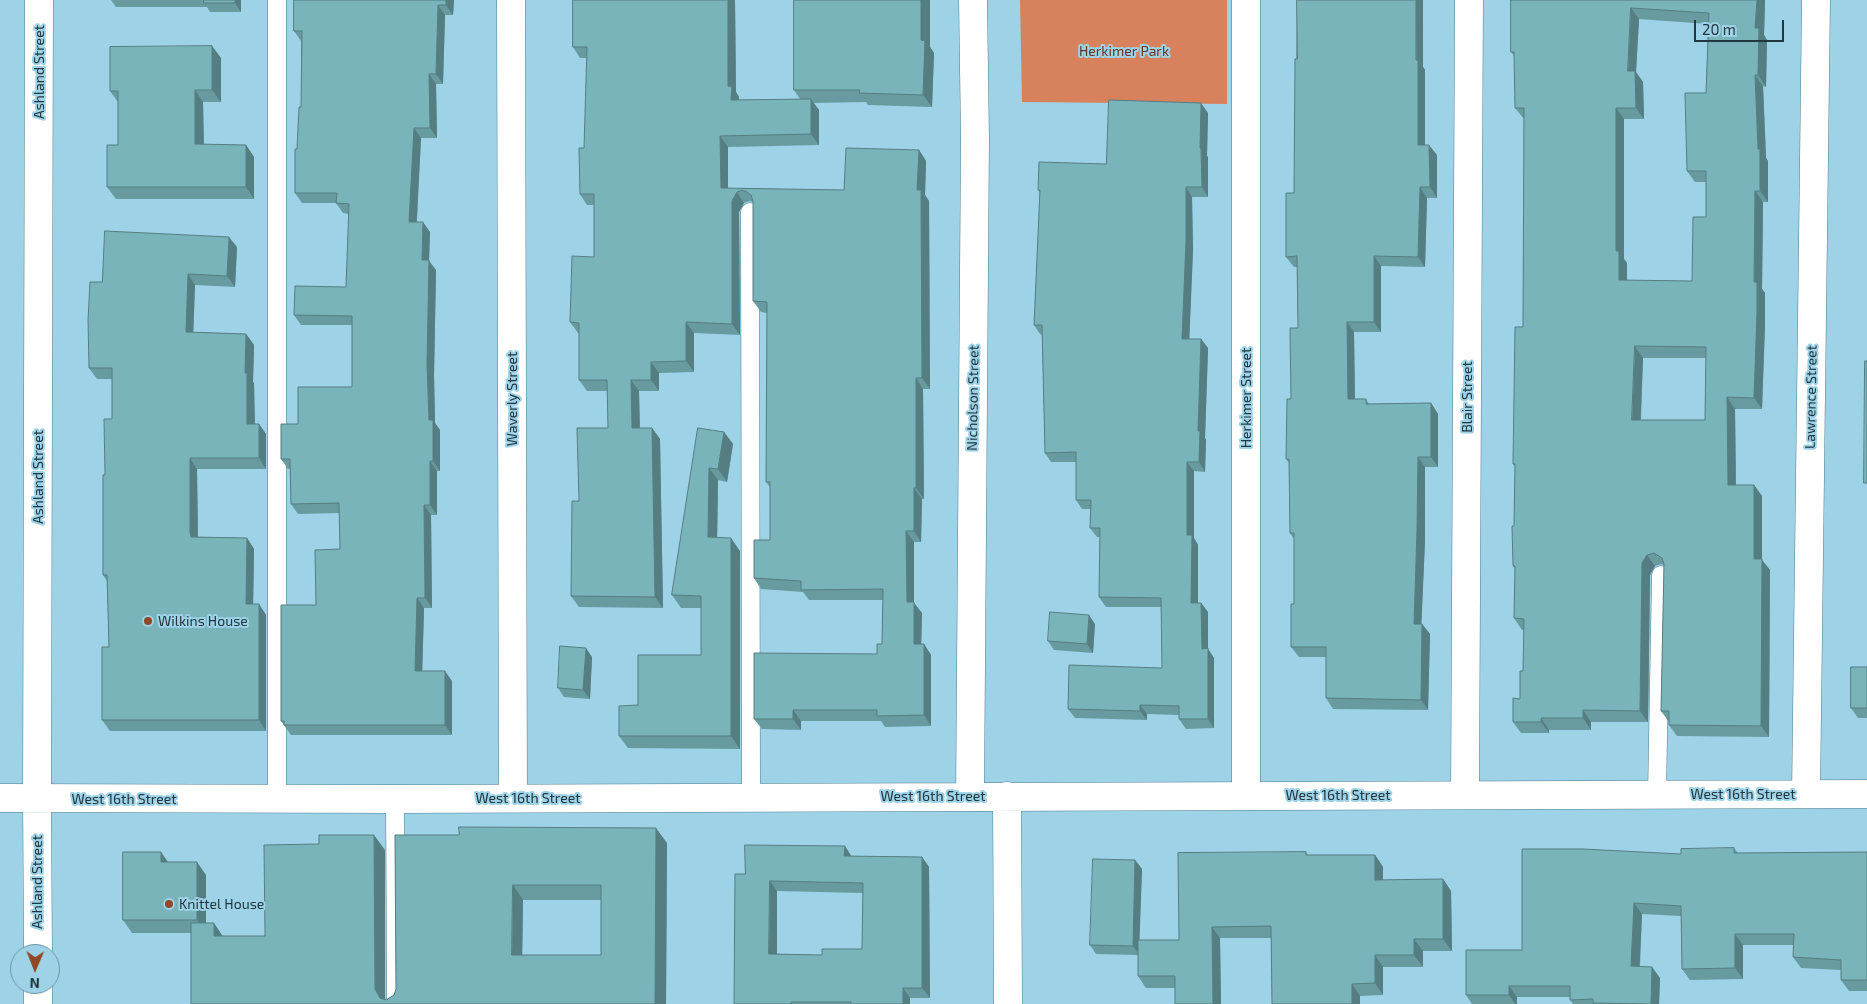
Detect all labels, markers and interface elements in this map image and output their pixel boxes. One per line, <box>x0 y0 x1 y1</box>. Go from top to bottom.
scale bar <box>1697 10 1787 42</box>
text: 20 m <box>1702 20 1736 38</box>
street label: Ashland Street <box>31 25 47 119</box>
park label: Herkimer Park <box>1079 43 1169 59</box>
street label: Nicholson Street <box>964 345 982 451</box>
street label: Lawrence Street <box>1802 345 1820 449</box>
street label: Herkimer Street <box>1238 348 1254 448</box>
street label: Waverly Street <box>504 352 520 446</box>
street label: Blair Street <box>1459 361 1475 433</box>
street label: Ashland Street <box>30 430 46 524</box>
place label: Wilkins House <box>158 613 248 629</box>
marker: Wilkins House <box>142 615 154 627</box>
street label: West 16th Street <box>1690 786 1796 802</box>
street label: West 16th Street <box>1285 787 1391 803</box>
street label: West 16th Street <box>880 788 986 804</box>
street label: West 16th Street <box>475 790 581 806</box>
street label: West 16th Street <box>71 791 177 807</box>
street label: Ashland Street <box>29 835 45 929</box>
place label: Knittel House <box>179 896 264 912</box>
marker: Knittel House <box>163 898 175 910</box>
north arrow <box>10 944 60 994</box>
text: N <box>30 975 40 992</box>

